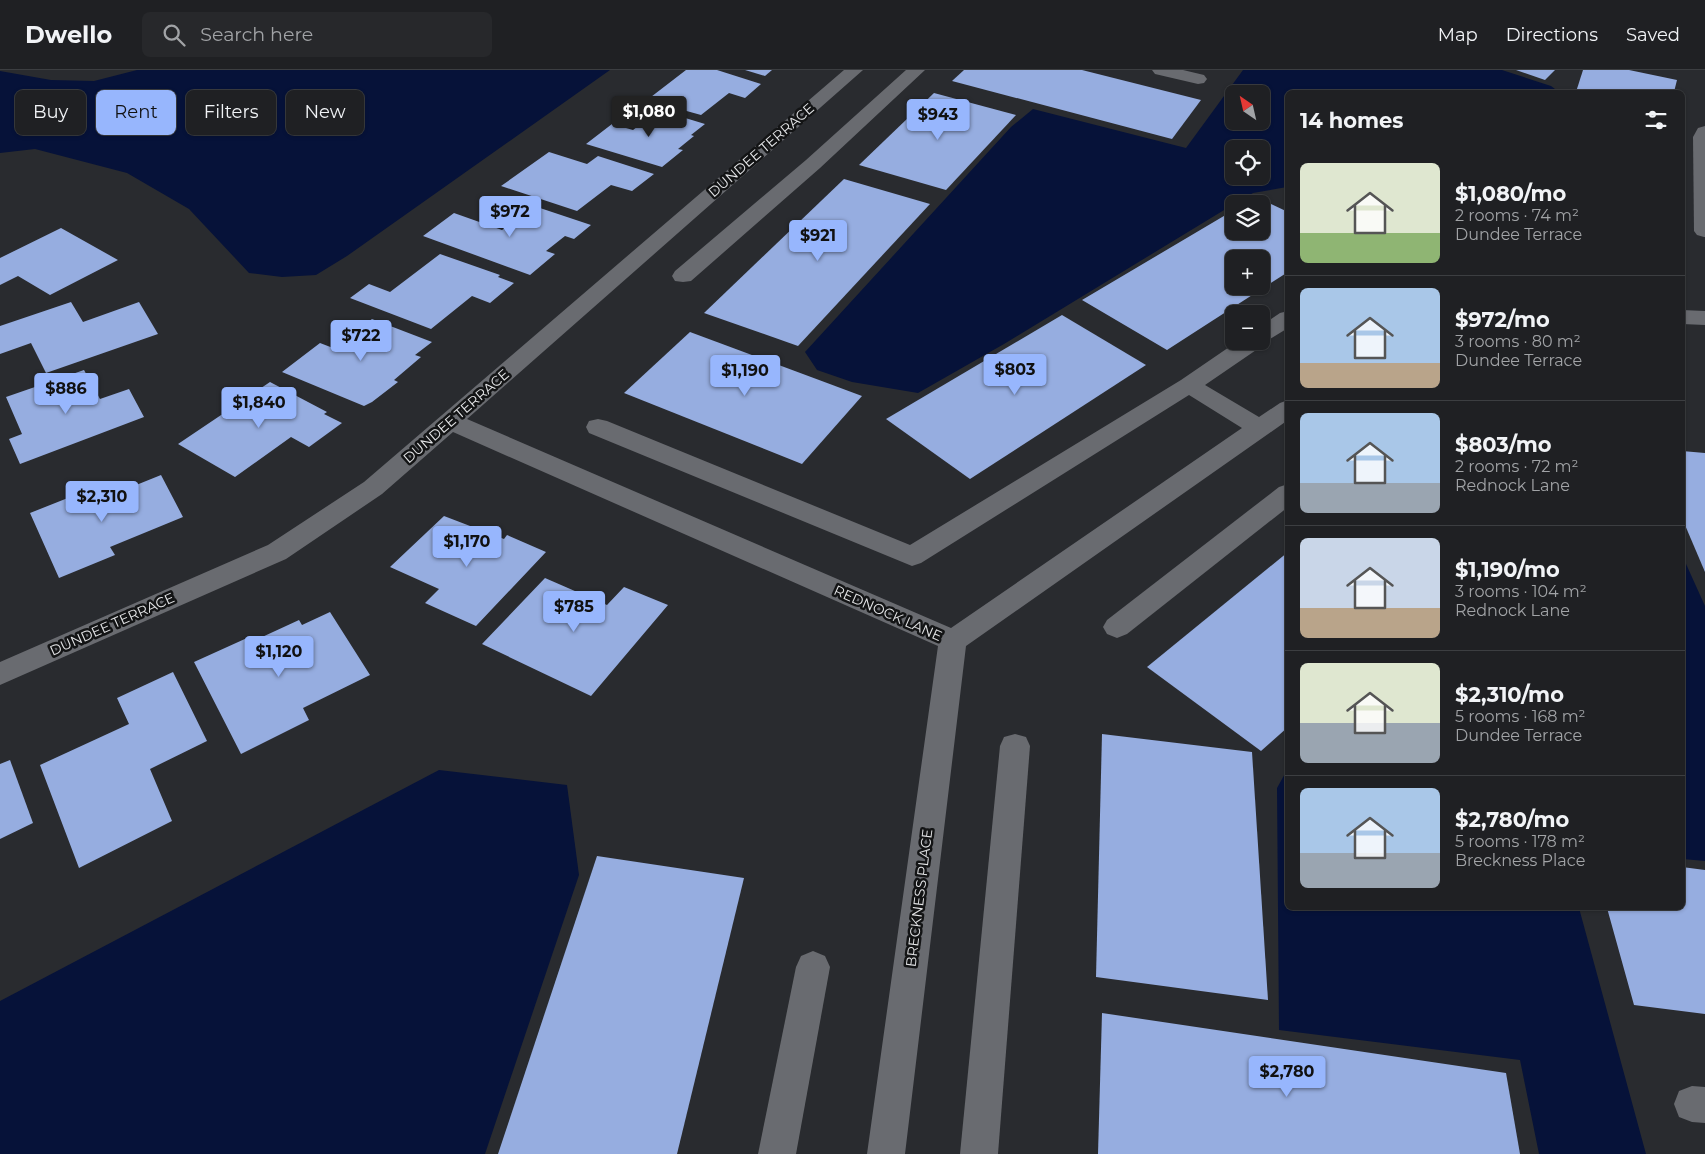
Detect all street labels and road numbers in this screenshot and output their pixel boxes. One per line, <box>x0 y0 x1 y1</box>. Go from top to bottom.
street label: DUNDEE TERRACE <box>704 99 818 201</box>
street label: DUNDEE TERRACE <box>399 365 513 467</box>
street label: REDNOCK LANE <box>831 581 945 645</box>
street label: DUNDEE TERRACE <box>47 588 177 660</box>
street label: BRECKNESS PLACE <box>902 828 936 968</box>

